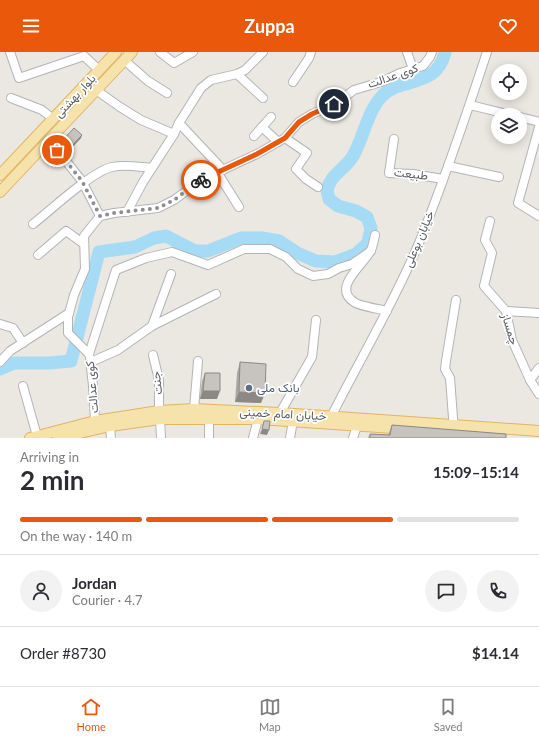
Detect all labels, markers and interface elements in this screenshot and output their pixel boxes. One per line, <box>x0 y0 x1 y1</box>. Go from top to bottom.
icon: menu <box>20 15 42 37</box>
text: Zuppa <box>244 15 295 37</box>
icon: heart <box>497 15 519 37</box>
street label: کوی عدالت <box>366 60 420 92</box>
map controls <box>491 64 527 144</box>
button: locate <box>491 64 527 100</box>
street label: بلوار بهشتی <box>51 71 99 121</box>
pin <box>317 87 351 121</box>
icon: home <box>323 93 345 115</box>
button: layers <box>491 108 527 144</box>
pin <box>40 133 74 167</box>
icon: bag <box>46 139 68 161</box>
courier <box>181 160 221 200</box>
street label: طبيعت <box>393 164 429 183</box>
icon: bike <box>190 169 212 191</box>
street label: خیابان بوعلی <box>400 208 438 270</box>
street label: چمساز <box>497 310 522 347</box>
street label: کوی عدالت <box>82 360 102 414</box>
street label: جنت <box>148 371 165 395</box>
place label: بانک ملی <box>257 380 299 396</box>
marker: بانک ملی <box>244 383 254 393</box>
street label: خیابان امام خمینی <box>239 404 327 424</box>
text: Arriving in <box>20 449 79 465</box>
text: 15:09–15:14 <box>433 463 519 481</box>
text: 2 min <box>20 464 84 496</box>
text: On the way · 140 m <box>20 528 132 544</box>
button: person <box>20 570 62 612</box>
button: chat <box>425 570 467 612</box>
button: phone <box>477 570 519 612</box>
text: Jordan <box>72 574 117 592</box>
text: Courier · 4.7 <box>72 592 143 608</box>
text: Order #8730 <box>20 644 106 662</box>
text: $14.14 <box>472 644 519 662</box>
tab: Home <box>76 696 106 733</box>
tab: Map <box>259 696 281 733</box>
tab: Saved <box>434 696 462 733</box>

